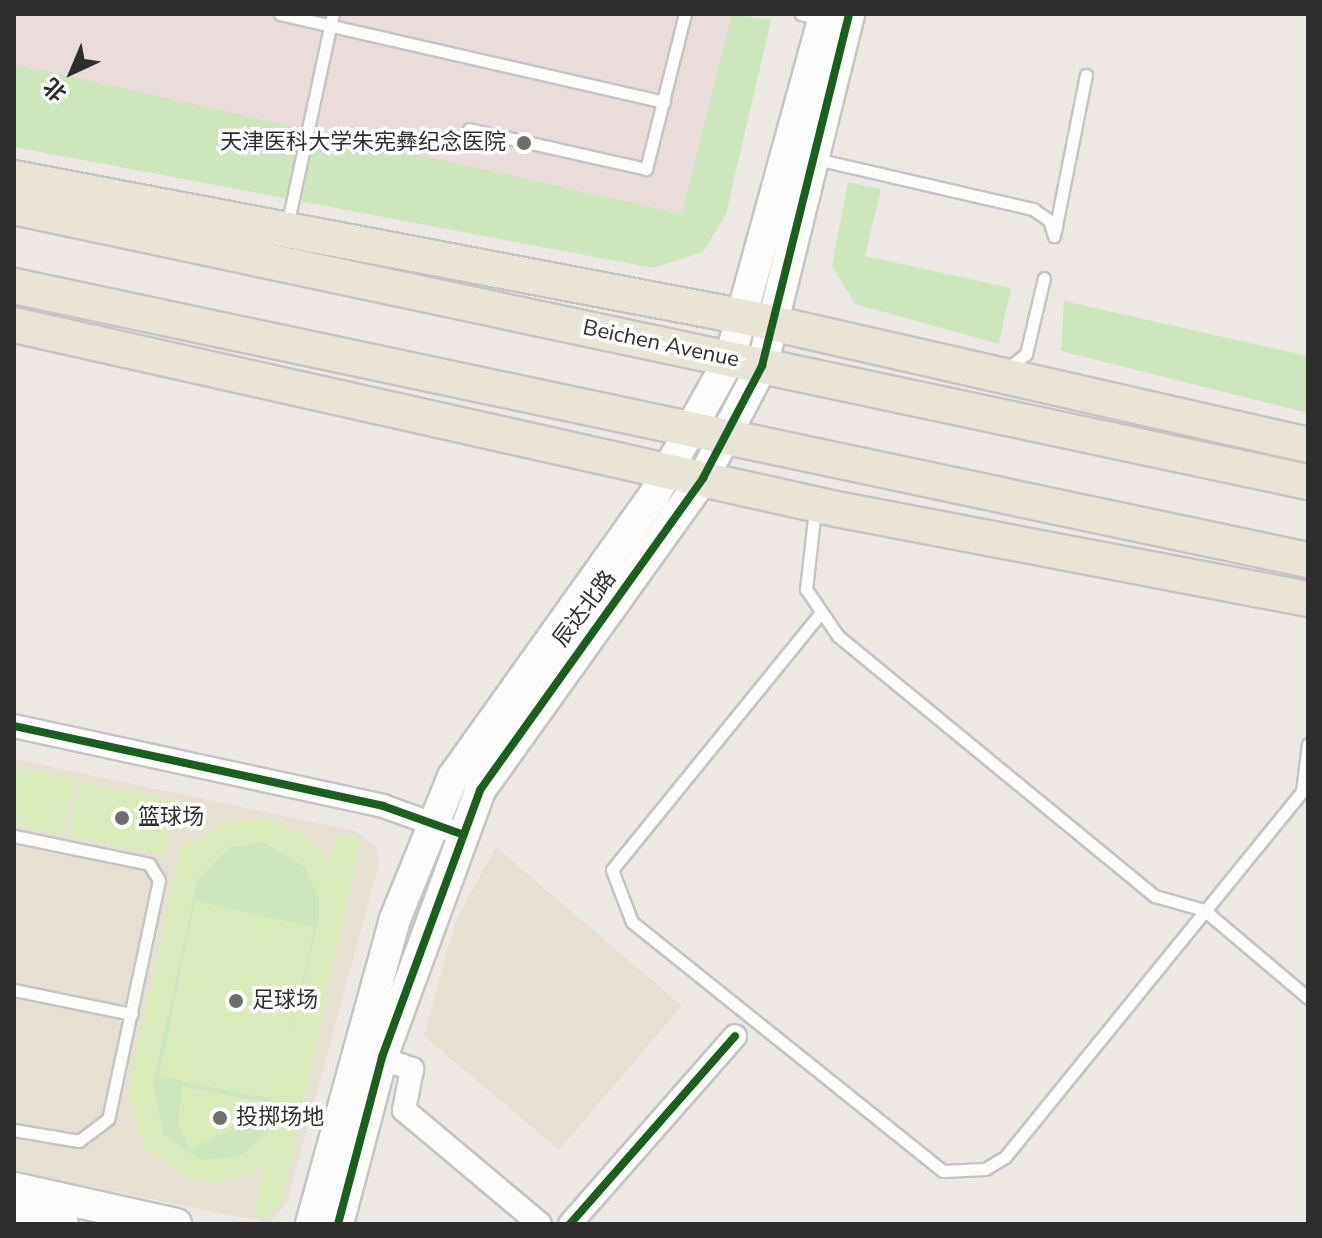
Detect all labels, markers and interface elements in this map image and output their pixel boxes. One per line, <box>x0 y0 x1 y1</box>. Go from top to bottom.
north arrow <box>32 32 112 112</box>
text: 北 <box>37 71 74 108</box>
place label: 天津医科大学朱宪彝纪念医院 <box>220 130 506 156</box>
marker: 天津医科大学朱宪彝纪念医院 <box>513 132 535 154</box>
street label: Beichen Avenue <box>580 315 742 373</box>
street label: 辰达北路 <box>548 566 622 652</box>
place label: 篮球场 <box>138 805 204 831</box>
marker: 篮球场 <box>113 809 131 827</box>
place label: 足球场 <box>252 988 318 1014</box>
marker: 足球场 <box>227 992 245 1010</box>
place label: 投掷场地 <box>236 1105 324 1131</box>
marker: 投掷场地 <box>211 1109 229 1127</box>

